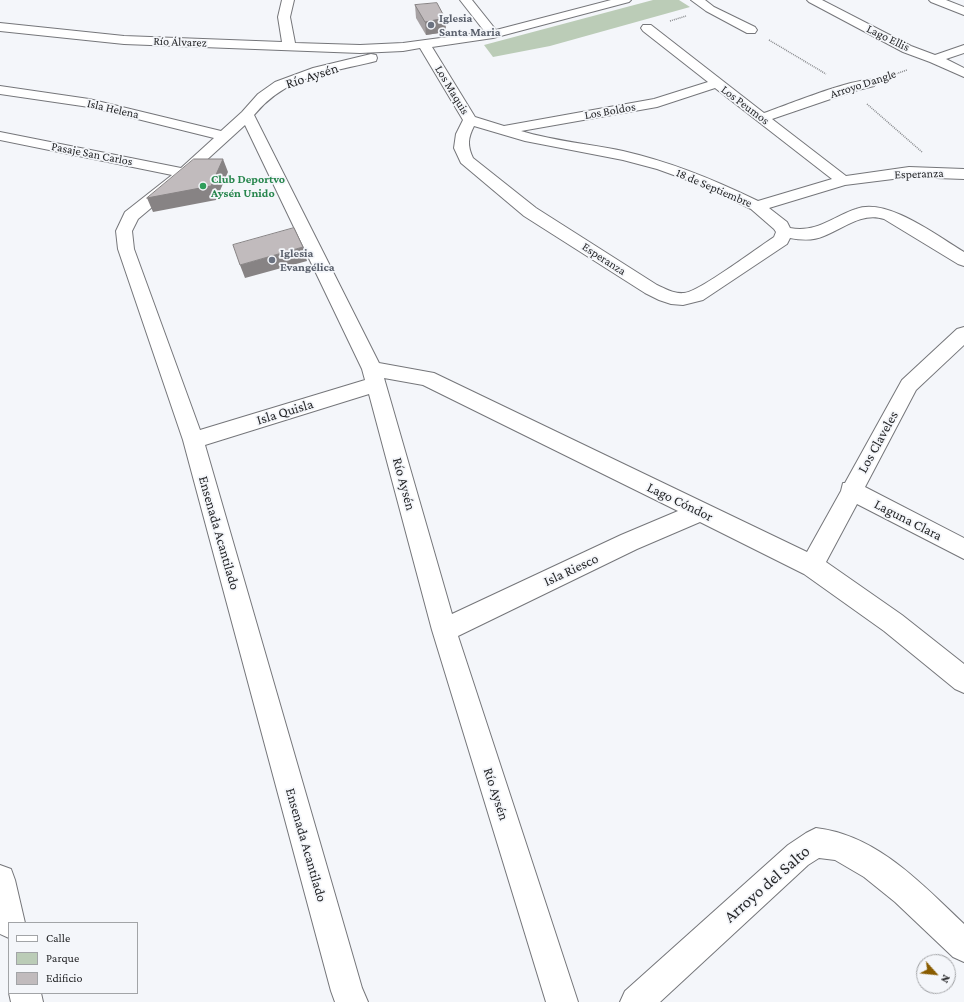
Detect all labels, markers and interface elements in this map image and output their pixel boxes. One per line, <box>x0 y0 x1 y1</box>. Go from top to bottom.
place label: Iglesia Santa Maria <box>439 11 501 39</box>
marker: Iglesia Santa Maria <box>426 20 436 30</box>
street label: Lago Ellis <box>864 21 912 55</box>
street label: Río Álvarez <box>153 34 207 50</box>
street label: Río Aysén <box>284 60 340 92</box>
street label: Los Maquis <box>432 63 472 117</box>
street label: Arroyo Dangle <box>828 67 898 101</box>
street label: Los Peumos <box>718 82 772 128</box>
street label: Isla Helena <box>86 96 140 122</box>
street label: Los Boldos <box>583 99 637 123</box>
street label: Pasaje San Carlos <box>50 139 134 169</box>
street label: 18 de Septiembre <box>674 166 754 210</box>
street label: Esperanza <box>894 166 944 182</box>
place label: Club Deportvo Aysén Unido <box>211 172 285 200</box>
marker: Club Deportvo Aysén Unido <box>198 181 208 191</box>
street label: Esperanza <box>579 239 629 279</box>
place label: Iglesia Evangélica <box>280 246 335 274</box>
marker: Iglesia Evangélica <box>267 255 277 265</box>
street label: Isla Quisla <box>255 395 315 429</box>
street label: Los Claveles <box>854 408 902 476</box>
street label: Río Aysén <box>389 456 419 512</box>
street label: Ensenada Acantilado <box>195 474 243 592</box>
street label: Lago Cóndor <box>644 479 716 525</box>
street label: Laguna Clara <box>871 496 945 544</box>
street label: Isla Riesco <box>541 550 601 590</box>
street label: Río Aysén <box>480 766 512 822</box>
street label: Ensenada Acantilado <box>282 786 330 904</box>
street label: Arroyo del Salto <box>720 841 814 927</box>
legend <box>8 922 138 994</box>
text: Calle <box>46 931 70 945</box>
text: Parque <box>46 951 79 965</box>
north arrow <box>916 954 956 994</box>
text: Edificio <box>46 971 82 985</box>
text: N <box>939 973 953 985</box>

